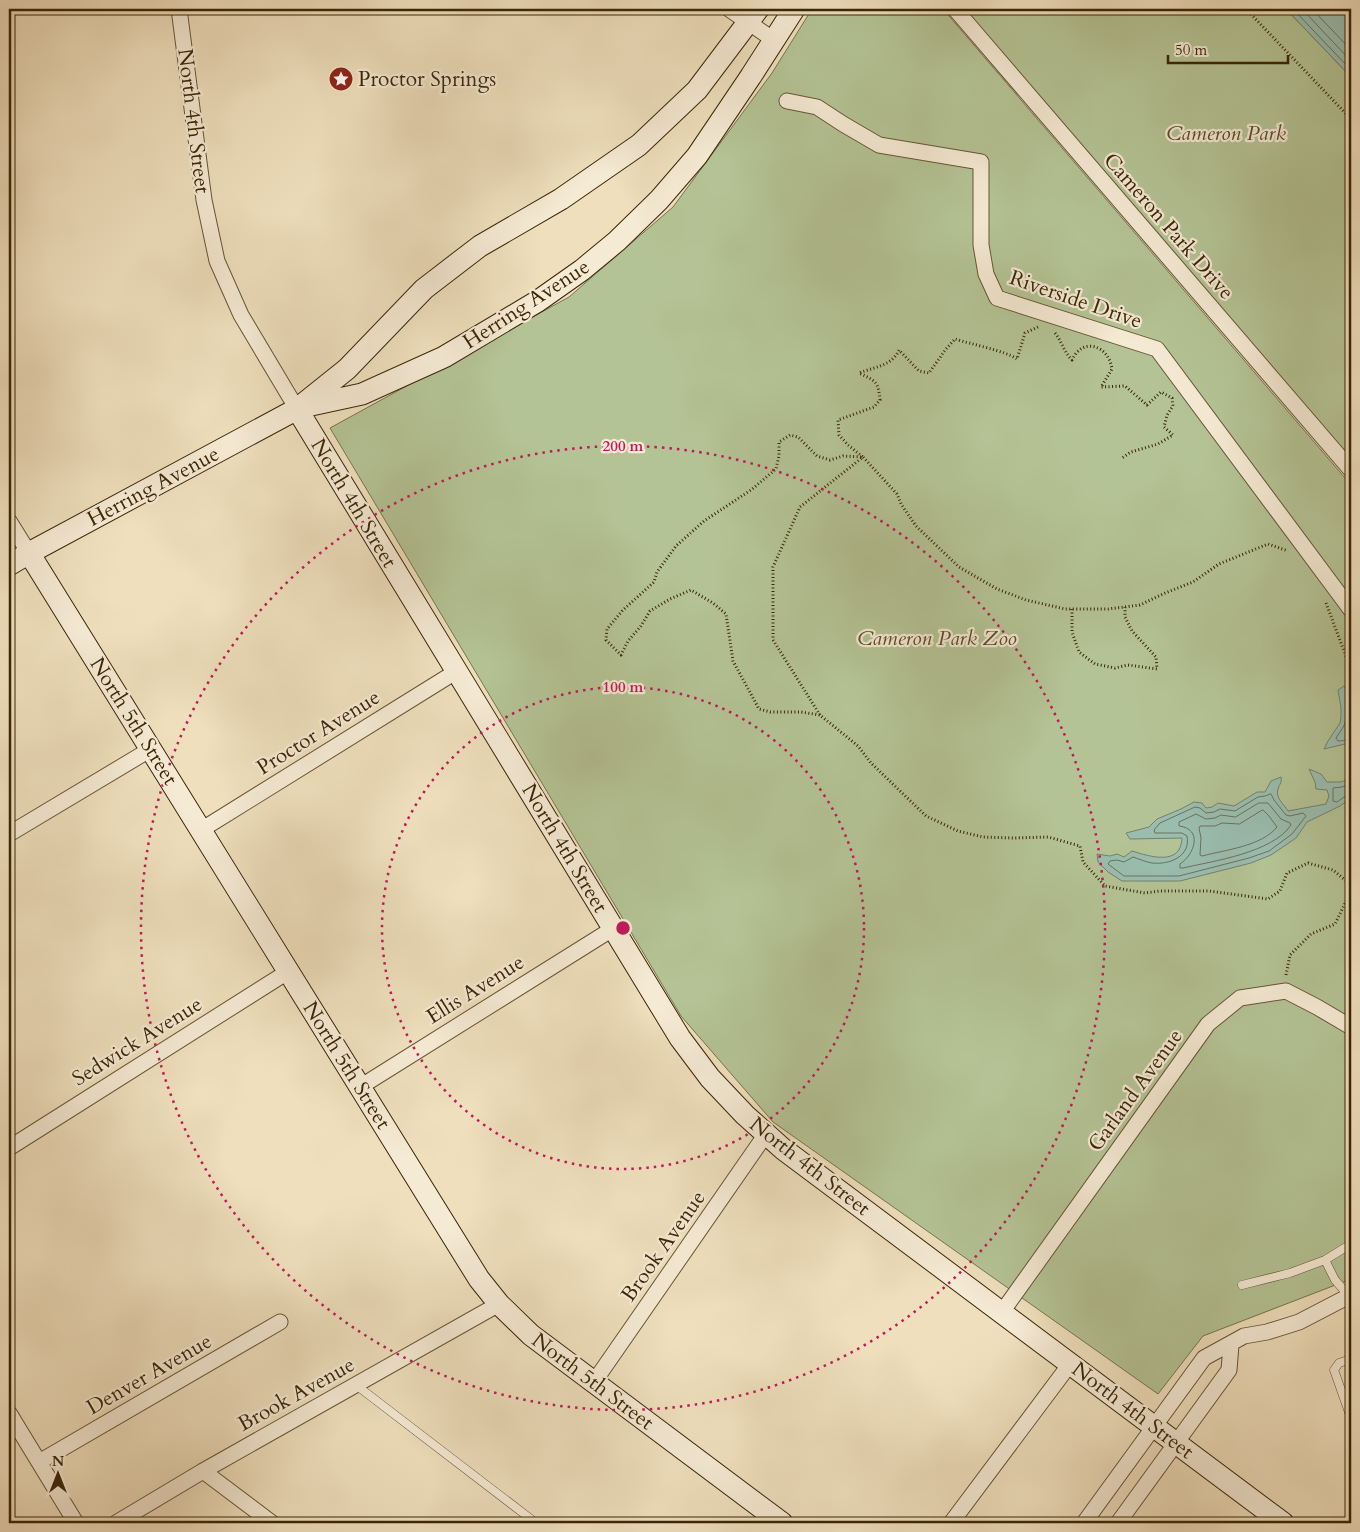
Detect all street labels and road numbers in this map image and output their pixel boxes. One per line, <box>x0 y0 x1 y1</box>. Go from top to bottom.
street label: North 4th Street <box>170 47 217 196</box>
street label: Cameron Park Drive <box>1097 147 1241 306</box>
street label: Herring Avenue <box>457 253 595 356</box>
street label: Riverside Drive <box>1006 263 1146 336</box>
street label: North 4th Street <box>304 433 404 574</box>
street label: Herring Avenue <box>82 439 224 533</box>
street label: North 5th Street <box>83 652 185 791</box>
street label: Proctor Avenue <box>251 683 385 782</box>
street label: North 4th Street <box>515 778 615 919</box>
street label: Ellis Avenue <box>421 948 530 1031</box>
street label: Sedwick Avenue <box>67 990 208 1093</box>
street label: North 5th Street <box>296 996 398 1135</box>
street label: Garland Avenue <box>1081 1023 1190 1157</box>
street label: North 4th Street <box>743 1110 876 1223</box>
street label: Brook Avenue <box>614 1185 712 1308</box>
street label: North 5th Street <box>526 1326 660 1437</box>
street label: Denver Avenue <box>81 1327 217 1422</box>
street label: Brook Avenue <box>233 1350 360 1439</box>
street label: North 4th Street <box>1066 1355 1200 1466</box>

